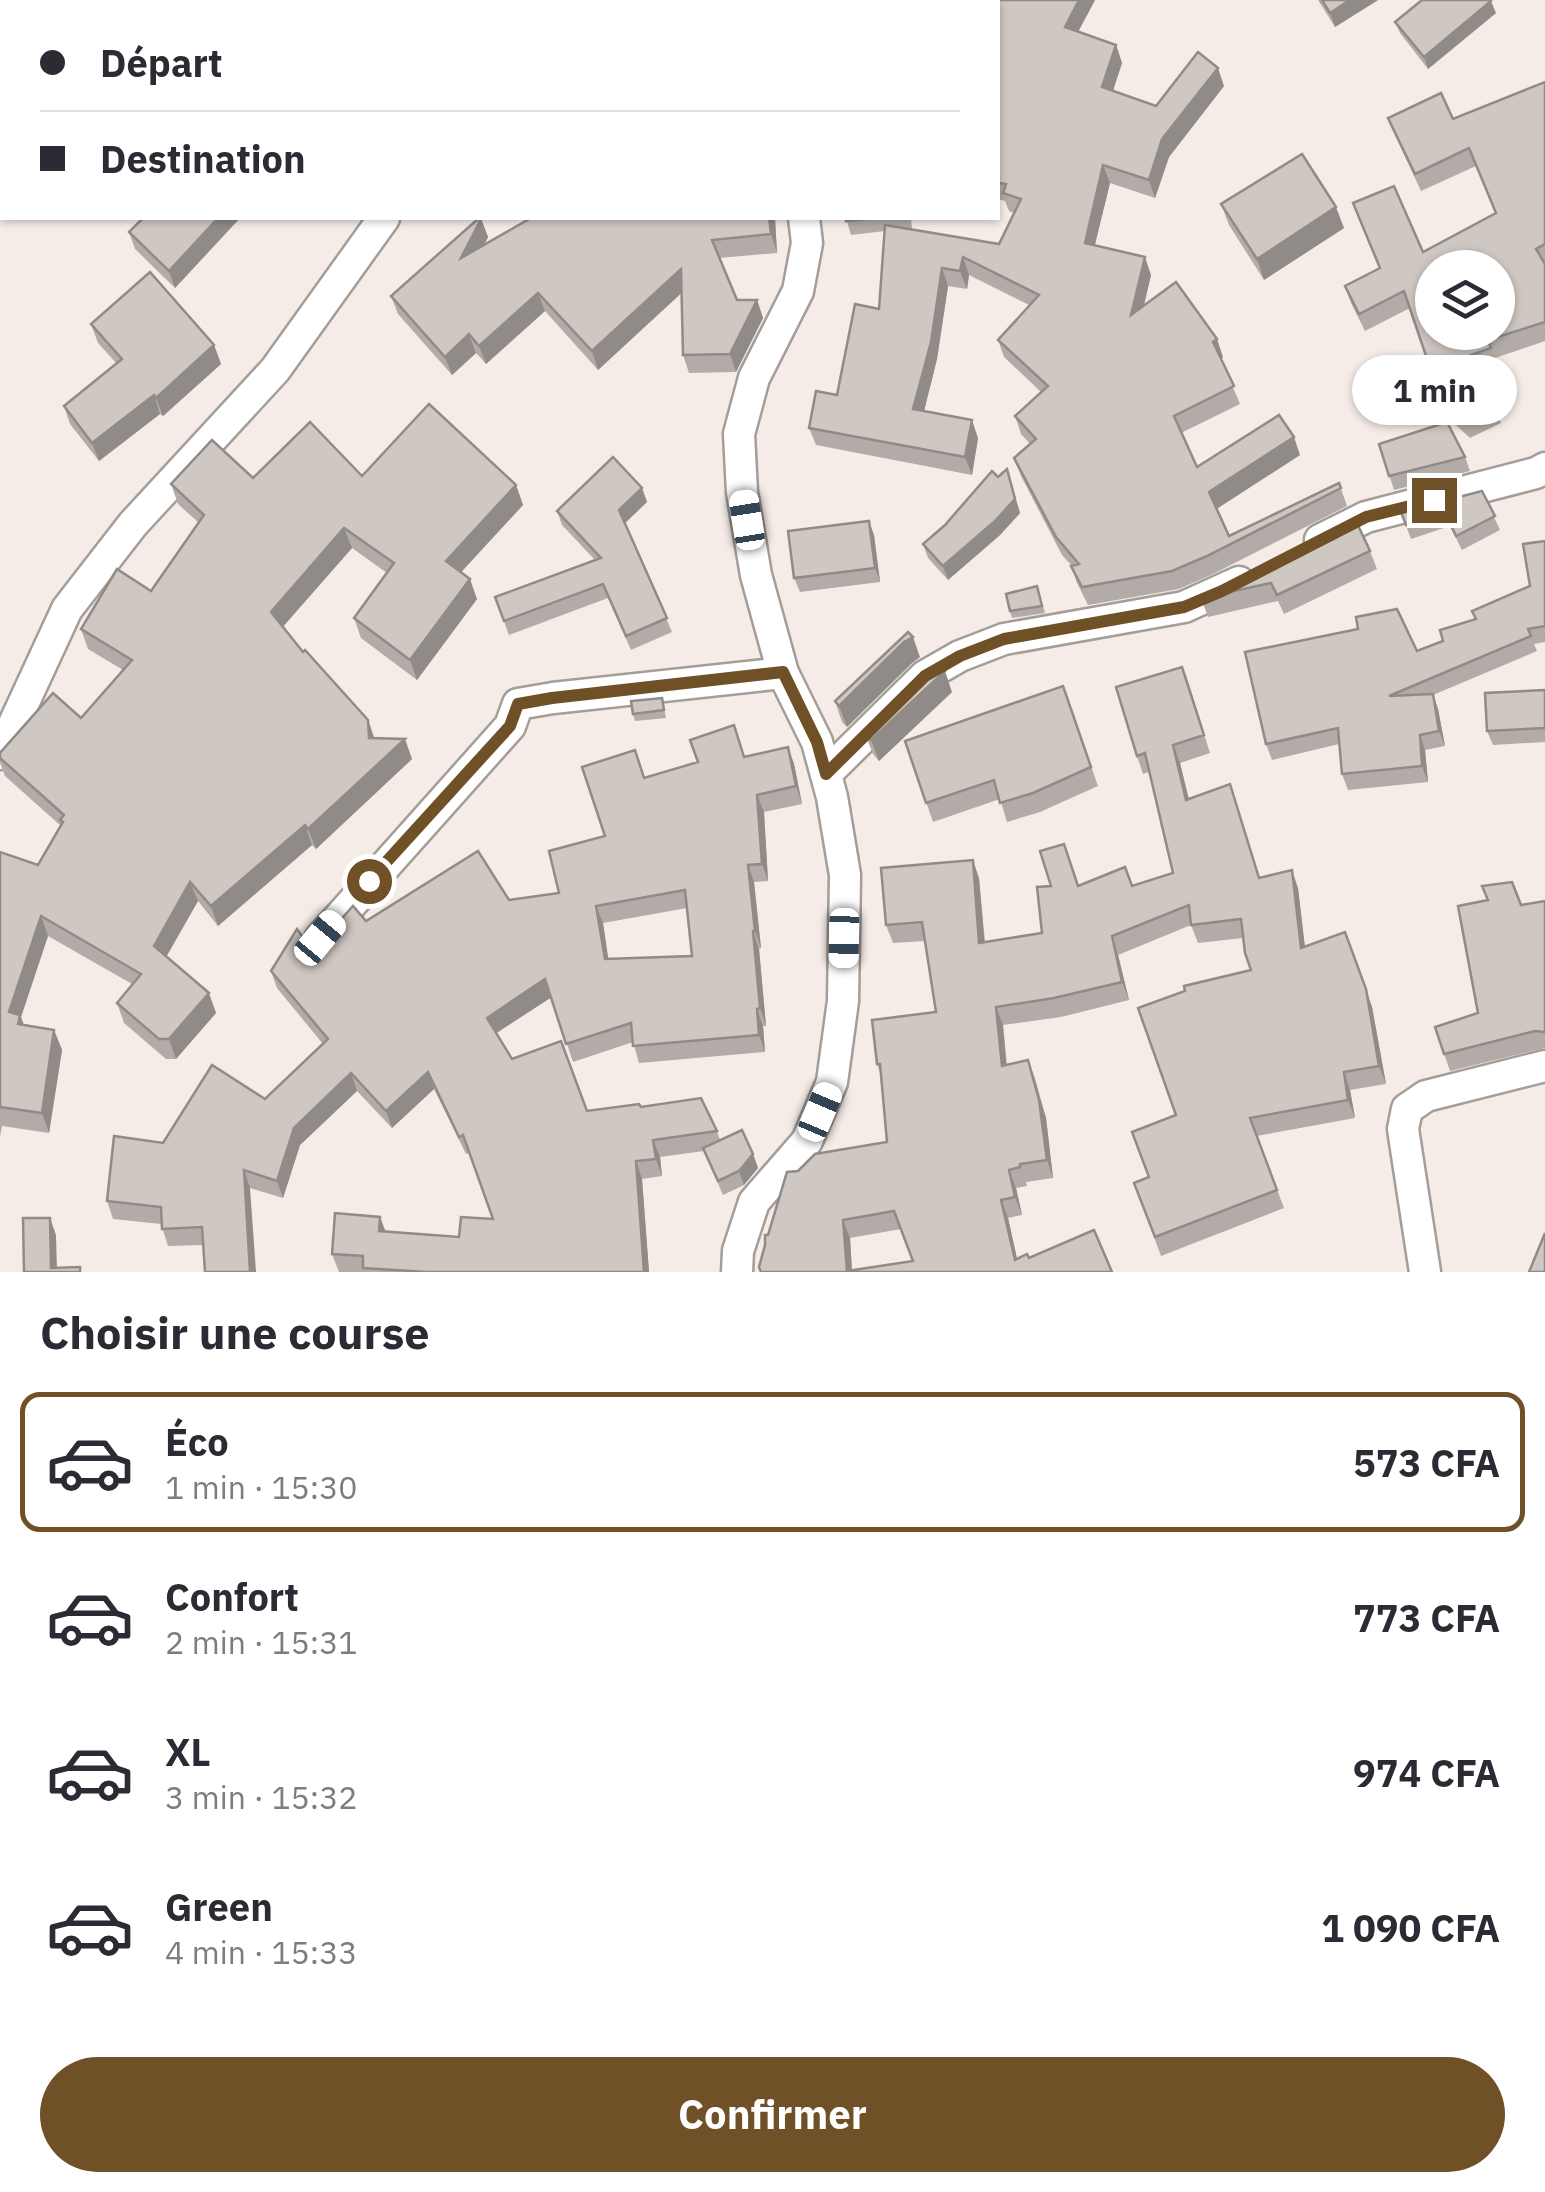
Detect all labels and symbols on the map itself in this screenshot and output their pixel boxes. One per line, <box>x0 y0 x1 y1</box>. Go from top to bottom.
callout: 1 min <box>1352 355 1516 425</box>
route end <box>1412 478 1457 523</box>
car <box>727 488 767 552</box>
route start <box>347 859 392 904</box>
car <box>289 905 351 971</box>
car <box>828 908 860 968</box>
car <box>794 1079 846 1145</box>

